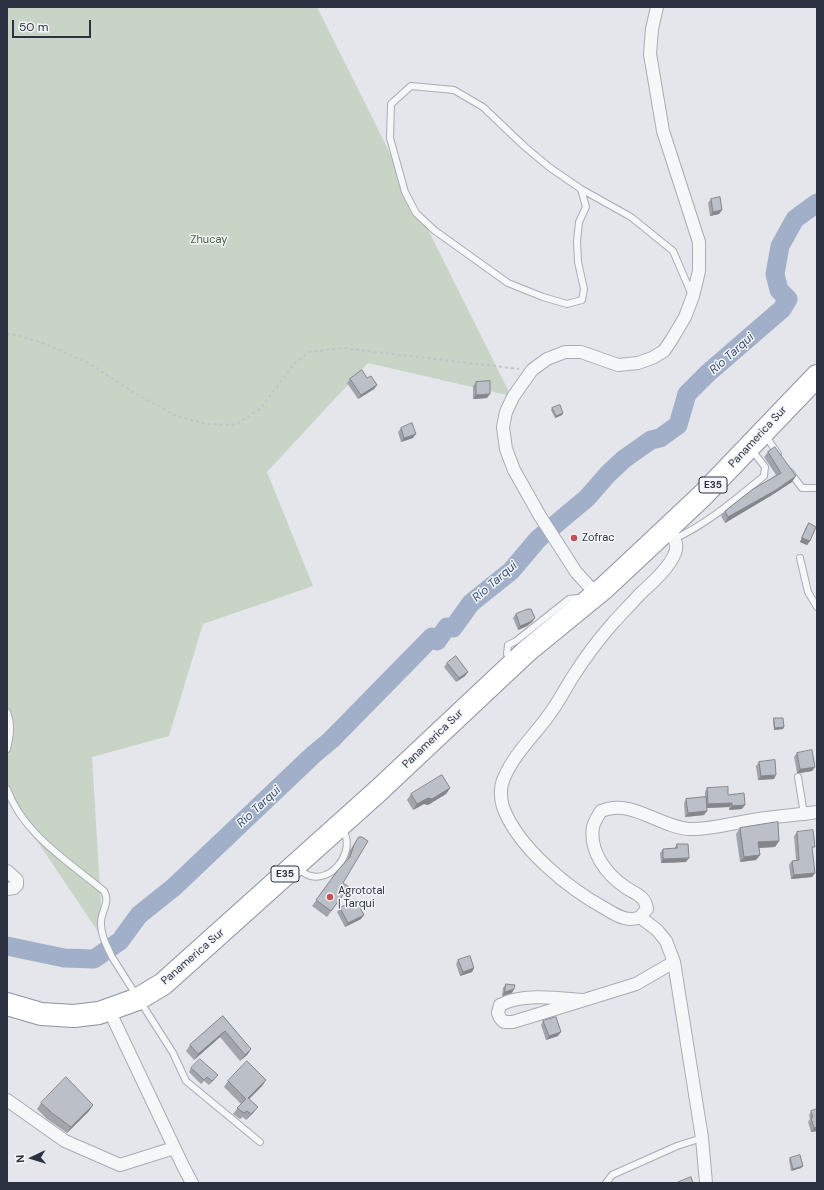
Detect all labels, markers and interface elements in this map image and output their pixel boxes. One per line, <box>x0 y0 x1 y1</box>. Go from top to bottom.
scale bar <box>14 12 93 38</box>
text: 50 m <box>19 19 48 35</box>
park label: Zhucay <box>191 233 227 247</box>
water label: Río Tarqui <box>707 330 757 378</box>
street label: Panamerica Sur <box>726 404 790 470</box>
road number: E35 <box>699 477 727 493</box>
place label: Zofrac <box>582 531 615 545</box>
marker: Zofrac <box>569 533 579 543</box>
water label: Río Tarqui <box>470 559 520 605</box>
street label: Panamerica Sur <box>400 707 466 771</box>
water label: Río Tarqui <box>234 783 284 831</box>
road number: E35 <box>271 866 299 882</box>
place label: Agrototal | Tarqui <box>338 884 385 910</box>
marker: Agrototal | Tarqui <box>325 892 335 902</box>
street label: Panamerica Sur <box>159 926 227 988</box>
north arrow <box>12 1138 52 1178</box>
text: N <box>13 1154 27 1163</box>

